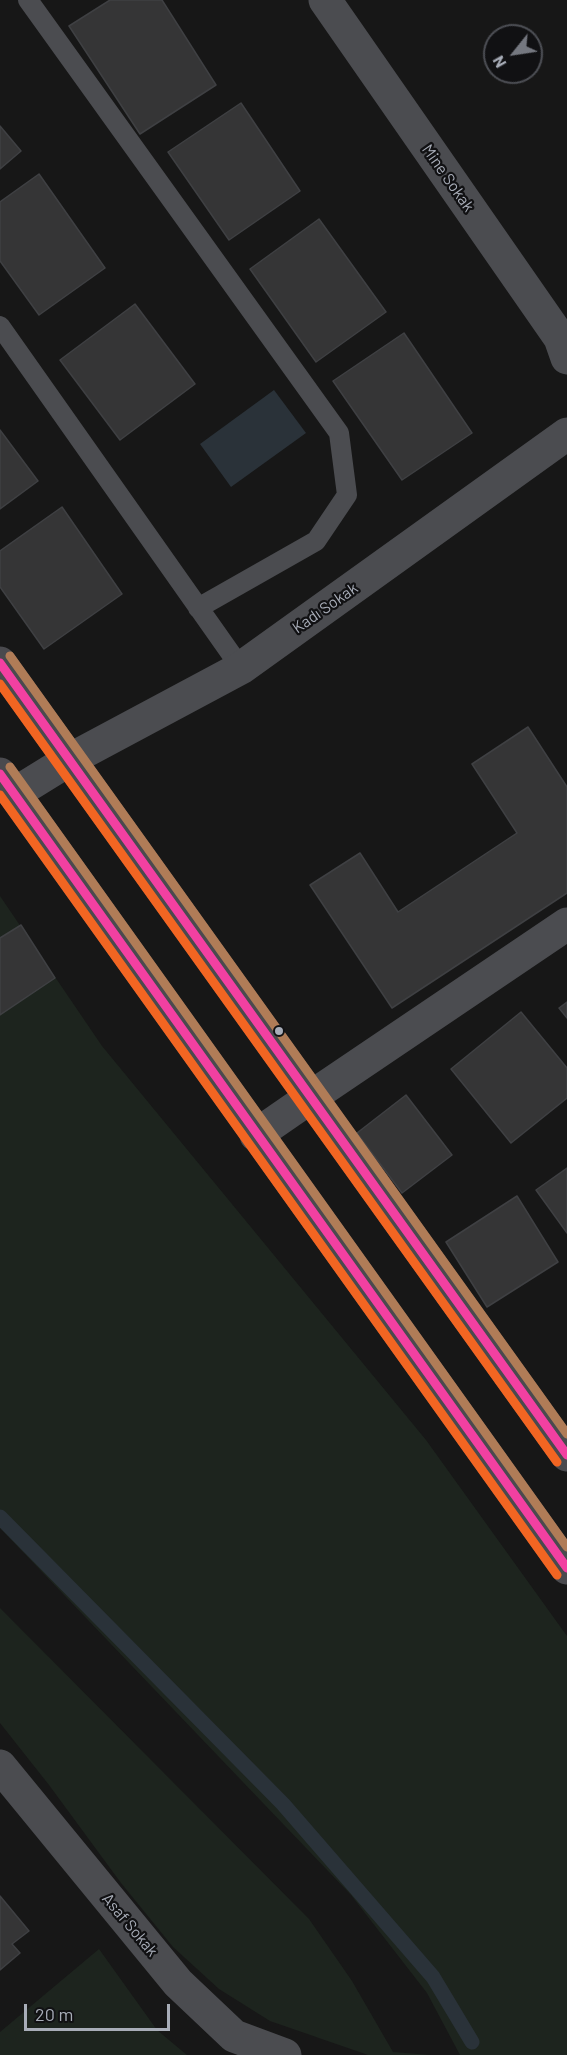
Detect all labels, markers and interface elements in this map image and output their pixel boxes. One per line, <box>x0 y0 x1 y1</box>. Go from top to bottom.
north arrow <box>483 24 543 84</box>
text: N <box>488 53 510 72</box>
street label: Mine Sokak <box>418 141 478 215</box>
street label: Kadı Sokak <box>289 579 361 637</box>
unlabelled marker <box>273 1025 285 1037</box>
street label: Asaf Sokak <box>98 1890 162 1960</box>
scale bar <box>27 1992 172 2030</box>
text: 20 m <box>35 2003 73 2025</box>

